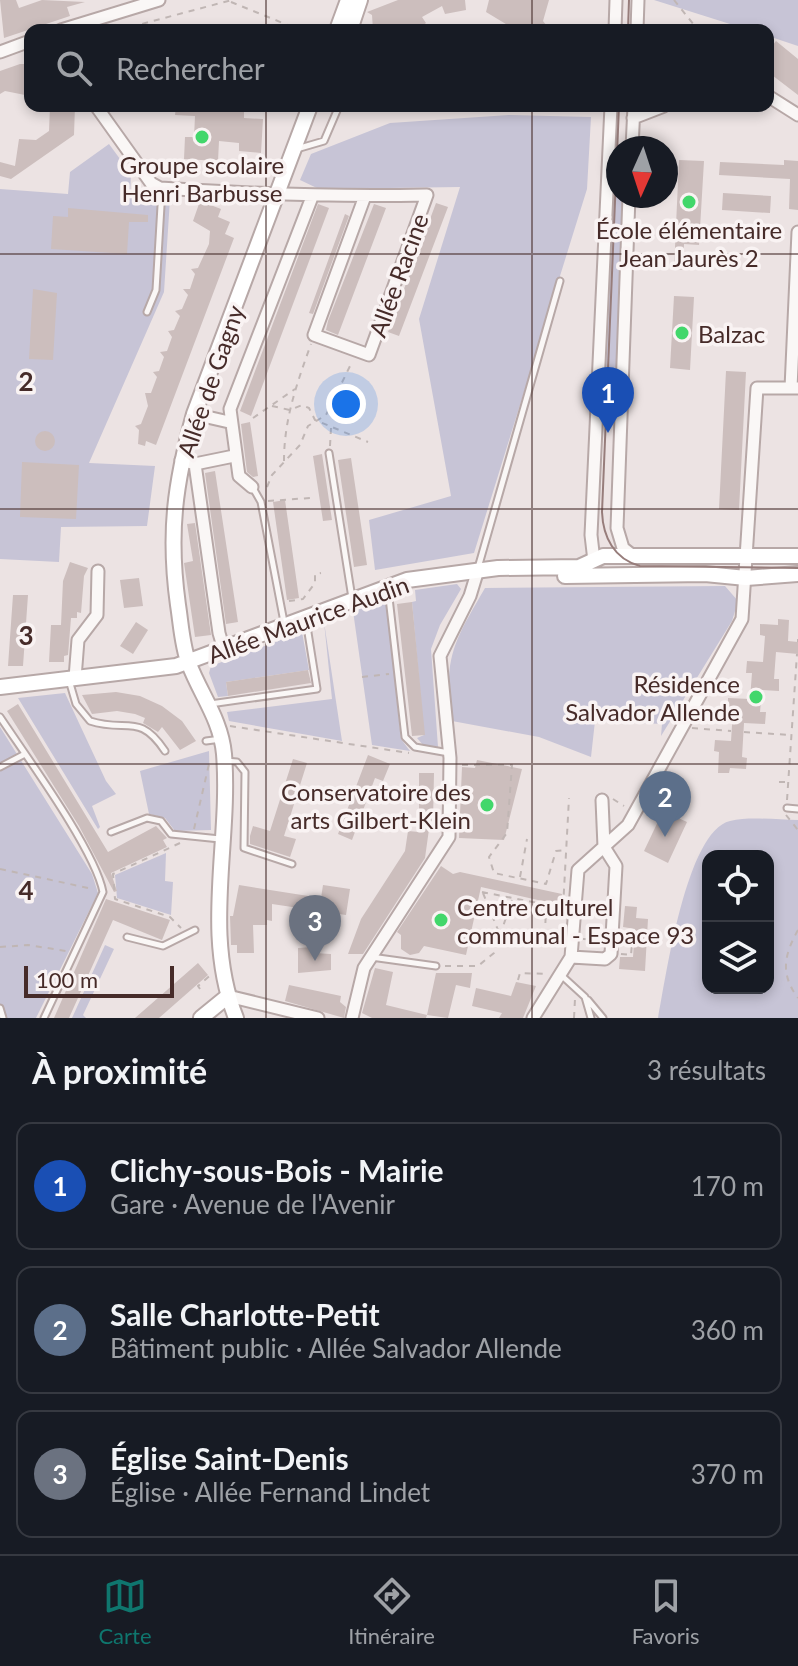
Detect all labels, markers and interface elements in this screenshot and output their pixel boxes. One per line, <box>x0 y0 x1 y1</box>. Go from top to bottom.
search box <box>24 24 774 112</box>
icon: search <box>52 46 96 90</box>
text: Rechercher <box>116 50 265 86</box>
marker: Groupe scolaire Henri Barbusse <box>193 128 211 146</box>
north arrow <box>606 136 678 208</box>
place label: Groupe scolaire Henri Barbusse <box>120 150 284 207</box>
marker: École élémentaire Jean Jaurès 2 <box>680 193 698 211</box>
street label: Allée Racine <box>362 209 434 341</box>
place label: École élémentaire Jean Jaurès 2 <box>596 215 782 272</box>
street label: Allée de Gagny <box>170 301 250 461</box>
place label: Balzac <box>698 319 765 348</box>
marker: Balzac <box>673 324 691 342</box>
text: 2 <box>18 365 34 397</box>
pin: 1 <box>582 367 634 433</box>
your location <box>326 384 366 424</box>
street label: Allée Maurice Audin <box>203 569 413 669</box>
text: 3 <box>18 619 34 651</box>
place label: Résidence Salvador Allende <box>565 669 740 726</box>
marker: Résidence Salvador Allende <box>747 688 765 706</box>
pin: 2 <box>639 771 691 837</box>
place label: Conservatoire des arts Gilbert-Klein <box>281 777 471 834</box>
marker: Conservatoire des arts Gilbert-Klein <box>478 796 496 814</box>
map controls <box>702 850 774 994</box>
button: locate <box>702 850 774 922</box>
text: 4 <box>18 874 34 906</box>
place label: Centre culturel communal - Espace 93 <box>457 892 694 949</box>
pin: 3 <box>289 895 341 961</box>
marker: Centre culturel communal - Espace 93 <box>432 911 450 929</box>
button: layers <box>702 922 774 994</box>
scale bar <box>24 962 174 998</box>
text: 100 m <box>36 966 98 993</box>
text: À proximité <box>32 1050 207 1091</box>
text: 3 résultats <box>647 1054 766 1086</box>
text: Clichy-sous-Bois - Mairie <box>110 1152 444 1188</box>
text: 1 <box>52 1170 68 1202</box>
text: 170 m <box>691 1170 764 1202</box>
text: Gare · Avenue de l'Avenir <box>110 1188 395 1220</box>
text: Salle Charlotte-Petit <box>110 1296 380 1332</box>
text: 2 <box>52 1314 68 1346</box>
text: 360 m <box>691 1314 764 1346</box>
text: Bâtiment public · Allée Salvador Allende <box>110 1332 562 1364</box>
text: Église Saint-Denis <box>110 1440 349 1476</box>
text: 3 <box>52 1458 68 1490</box>
text: 370 m <box>691 1458 764 1490</box>
text: Église · Allée Fernand Lindet <box>110 1476 430 1508</box>
tab: Carte <box>98 1574 152 1649</box>
tab: Itinéraire <box>348 1574 435 1649</box>
tab: Favoris <box>632 1574 700 1649</box>

